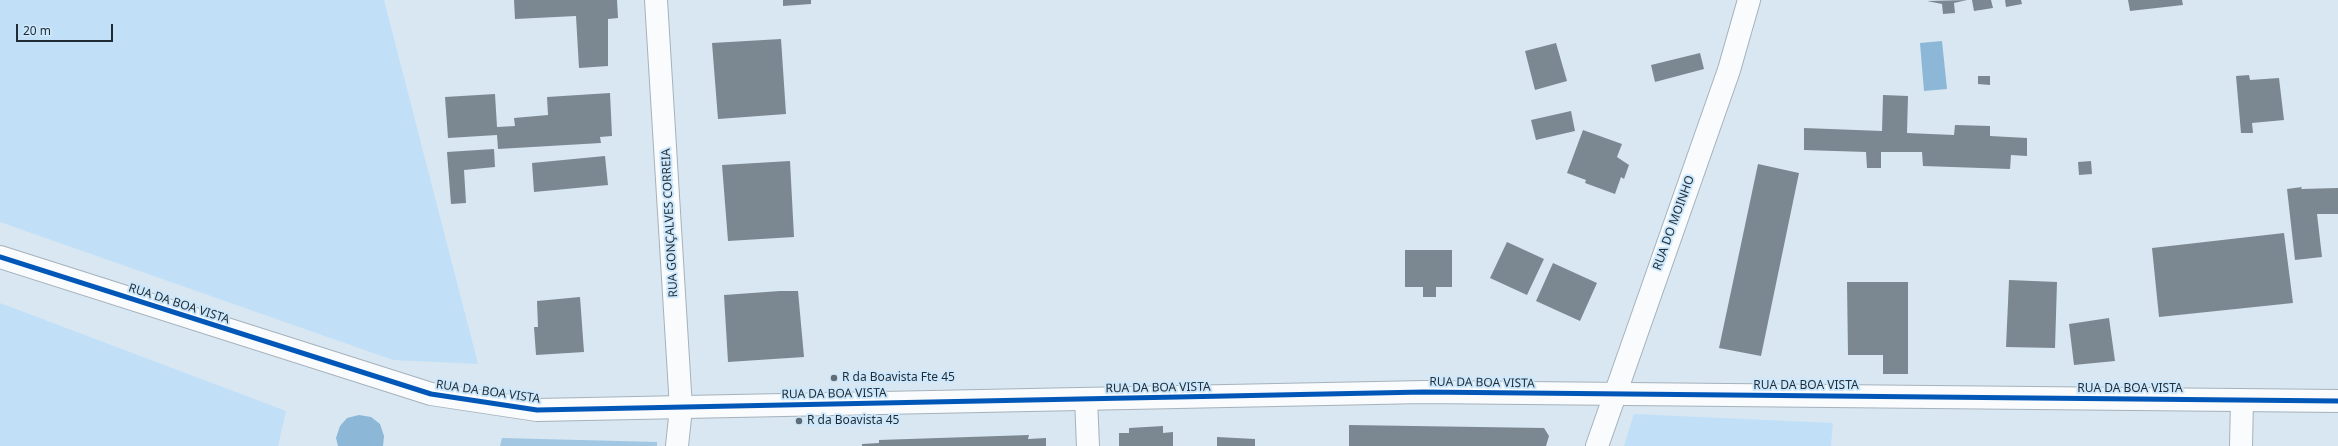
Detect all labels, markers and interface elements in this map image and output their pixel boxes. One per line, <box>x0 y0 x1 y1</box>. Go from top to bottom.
scale bar <box>18 16 115 42</box>
text: 20 m <box>23 22 51 39</box>
street label: RUA GONÇALVES CORREIA <box>659 148 681 298</box>
street label: RUA DO MOINHO <box>1650 174 1698 272</box>
street label: RUA DA BOA VISTA <box>127 281 231 327</box>
place label: R da Boavista Fte 45 <box>842 371 955 385</box>
marker: R da Boavista Fte 45 <box>829 373 839 383</box>
street label: RUA DA BOA VISTA <box>1429 375 1535 391</box>
street label: RUA DA BOA VISTA <box>435 378 541 406</box>
street label: RUA DA BOA VISTA <box>1753 379 1859 393</box>
street label: RUA DA BOA VISTA <box>1105 380 1211 396</box>
street label: RUA DA BOA VISTA <box>2077 382 2183 396</box>
street label: RUA DA BOA VISTA <box>781 386 887 402</box>
place label: R da Boavista 45 <box>807 414 899 428</box>
marker: R da Boavista 45 <box>794 416 804 426</box>

